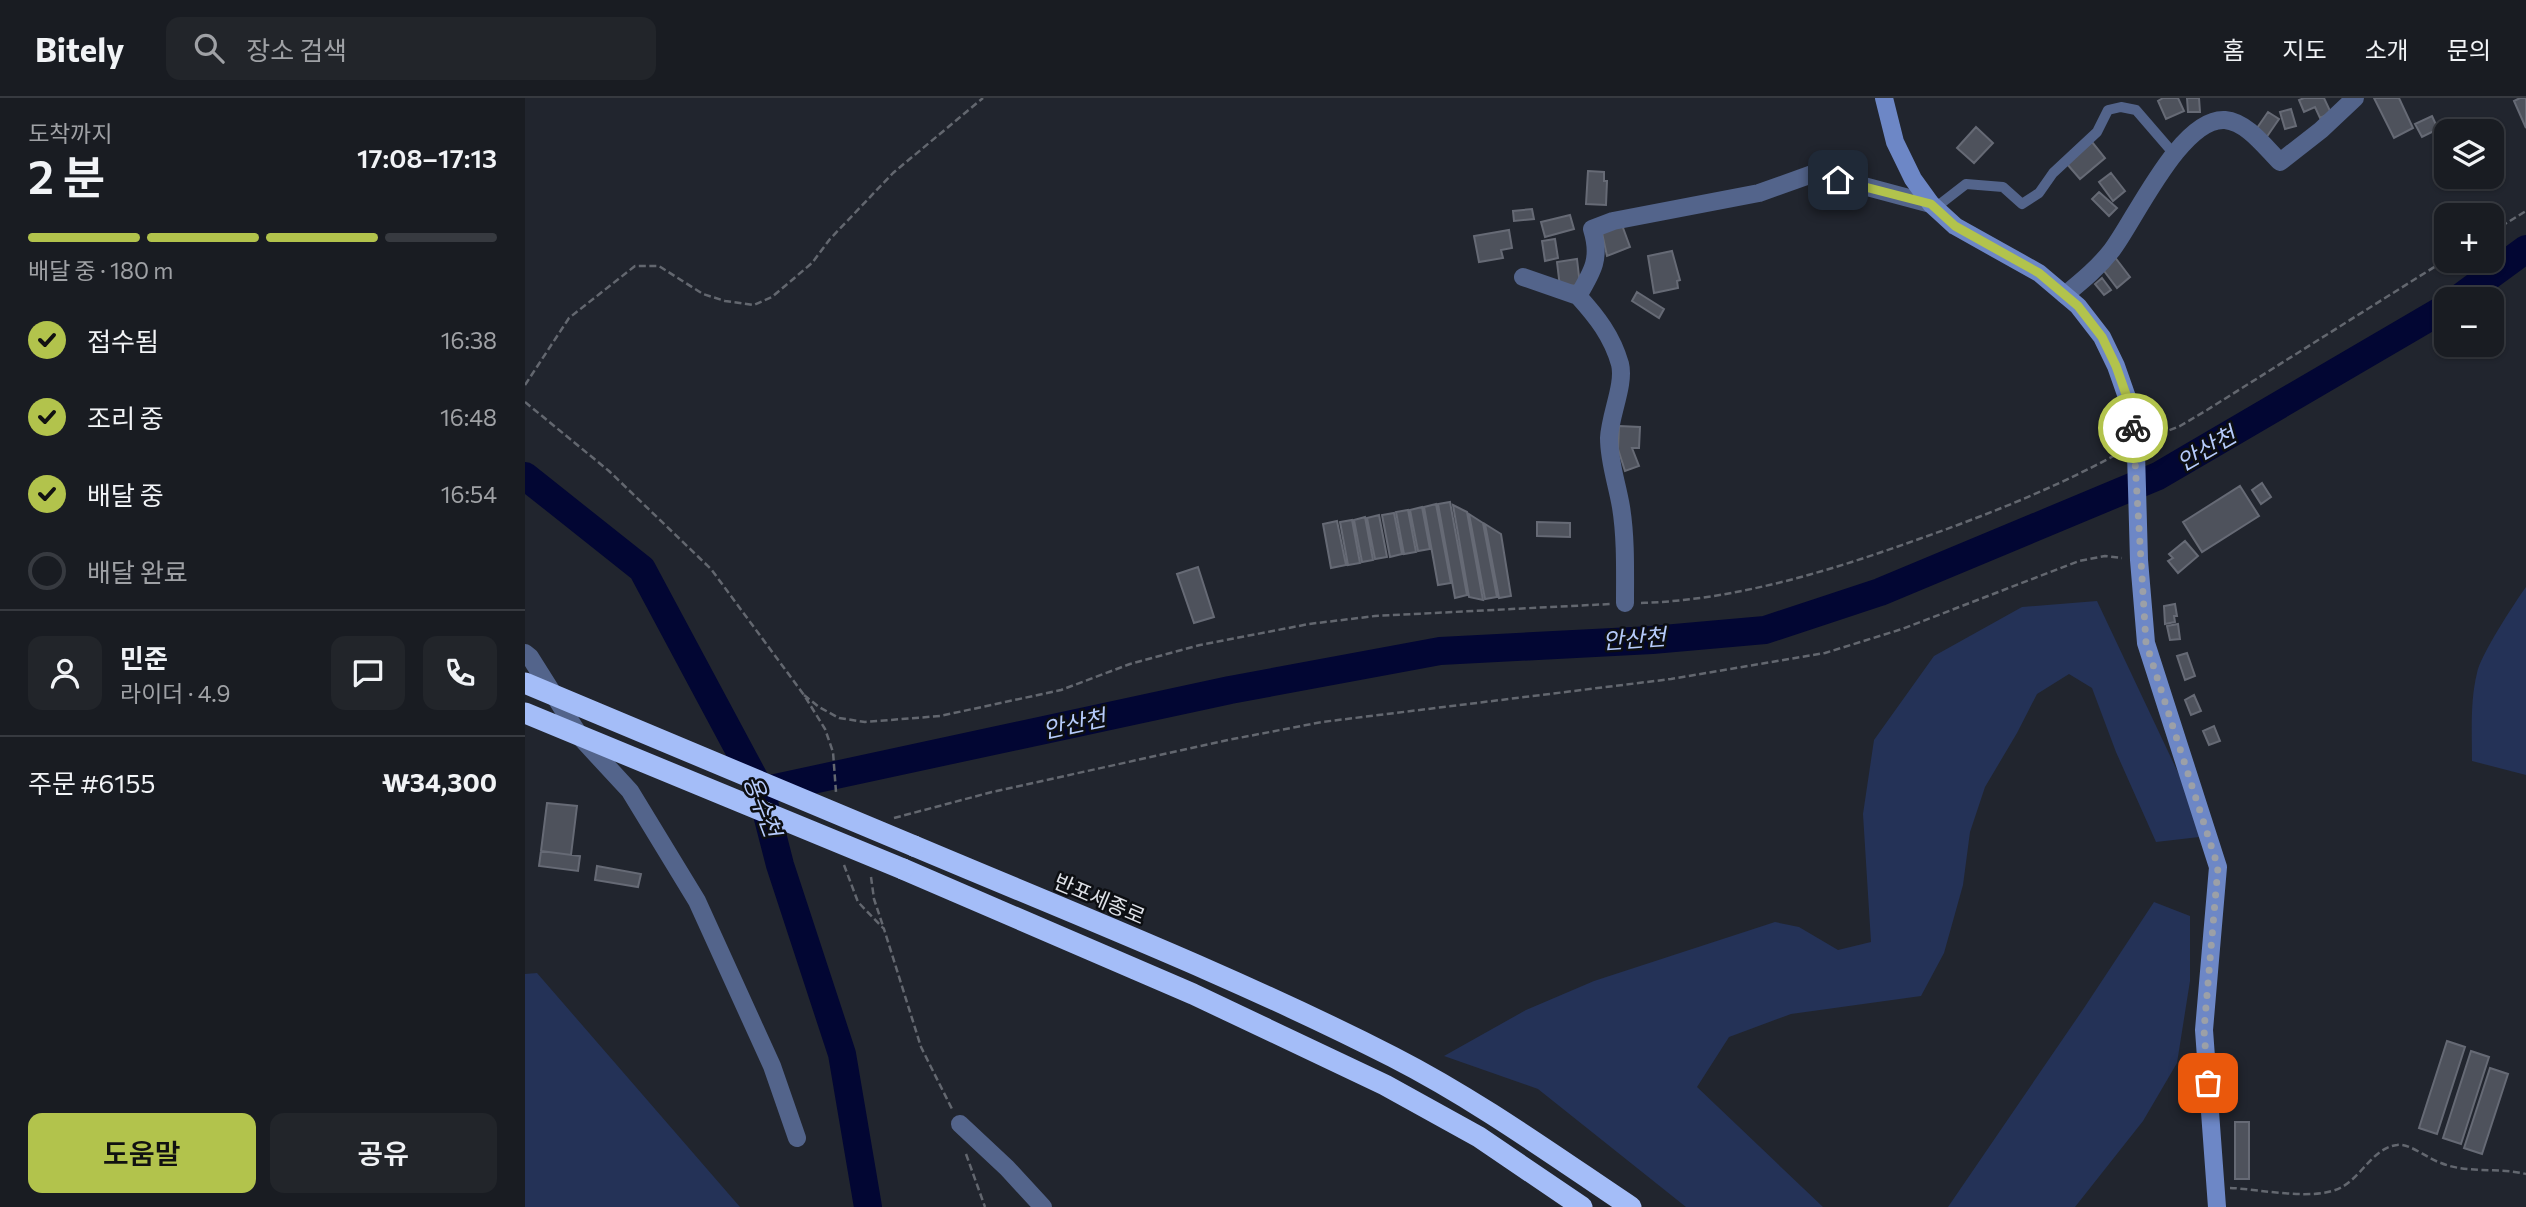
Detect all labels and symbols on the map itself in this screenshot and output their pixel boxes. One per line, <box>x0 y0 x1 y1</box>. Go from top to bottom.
pin <box>1808 150 1868 210</box>
courier <box>2098 393 2168 463</box>
water label: 안산천 <box>2172 419 2243 476</box>
water label: 안산천 <box>1601 622 1669 654</box>
water label: 안산천 <box>1040 702 1111 743</box>
water label: 용수천 <box>739 771 788 843</box>
street label: 반포세종로 <box>1051 868 1149 928</box>
pin <box>2178 1053 2238 1113</box>

